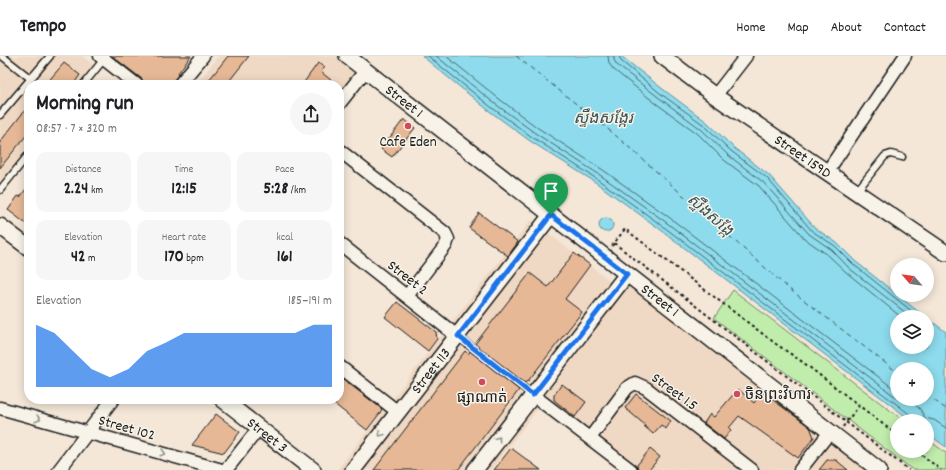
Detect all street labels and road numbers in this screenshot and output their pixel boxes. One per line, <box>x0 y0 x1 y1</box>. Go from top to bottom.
street label: Street 1 <box>380 80 427 124</box>
street label: Street 159D <box>769 130 835 185</box>
street label: Street 2 <box>382 256 432 302</box>
street label: Street 1 <box>635 279 683 323</box>
street label: Street 113 <box>407 344 457 399</box>
street label: Street 1.5 <box>646 368 702 417</box>
street label: Street 102 <box>96 410 157 447</box>
street label: Street 3 <box>241 413 292 459</box>

